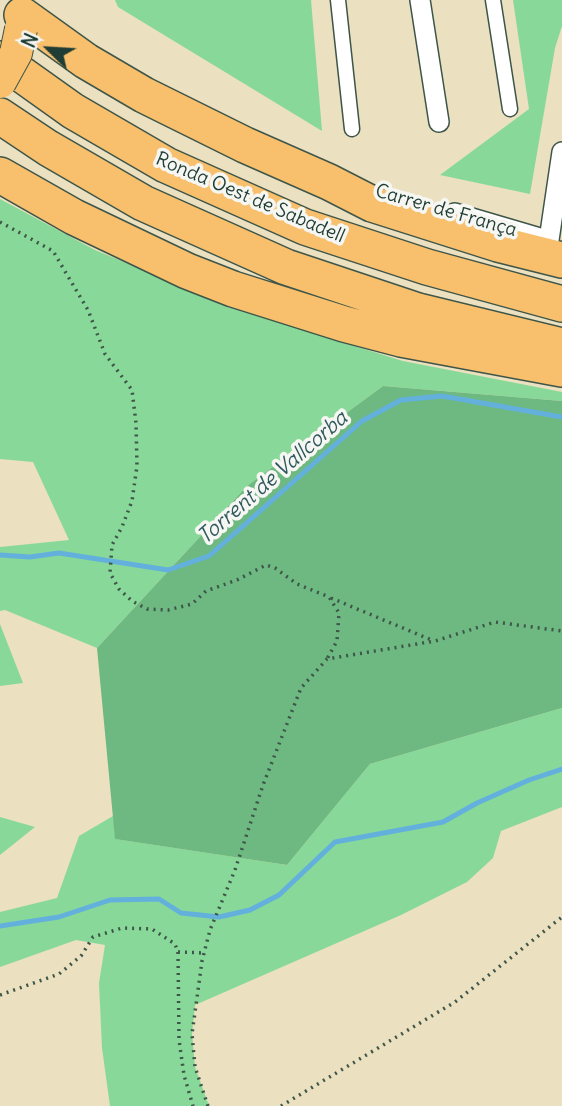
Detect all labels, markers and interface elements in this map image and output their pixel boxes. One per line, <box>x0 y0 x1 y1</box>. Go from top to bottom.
north arrow <box>14 14 84 84</box>
text: N <box>16 30 43 51</box>
street label: Ronda Oest de Sabadell <box>152 148 348 248</box>
street label: Carrer de França <box>373 180 519 242</box>
water label: Torrent de Vallcorba <box>193 406 353 550</box>

